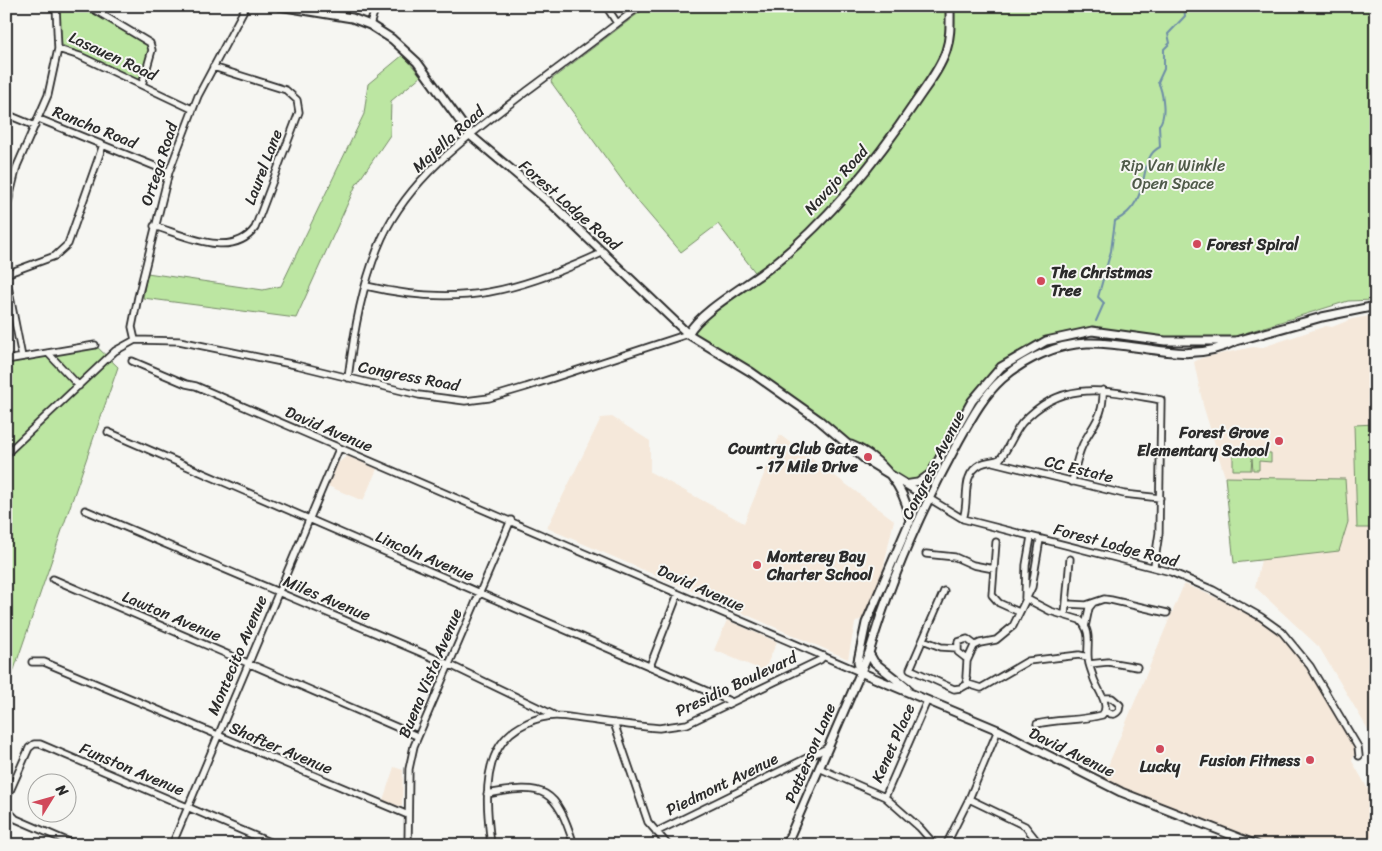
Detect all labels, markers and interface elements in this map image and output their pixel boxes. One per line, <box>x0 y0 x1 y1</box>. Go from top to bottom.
street label: Lasauen Road <box>64 23 163 90</box>
street label: Rancho Road <box>48 97 143 158</box>
street label: Majella Road <box>405 97 492 180</box>
street label: Ortega Road <box>132 117 187 210</box>
street label: Laurel Lane <box>235 125 291 209</box>
street label: Navajo Road <box>796 137 877 222</box>
park label: Rip Van Winkle Open Space <box>1121 151 1225 198</box>
street label: Forest Lodge Road <box>512 152 629 259</box>
place label: Forest Spiral <box>1206 230 1300 259</box>
marker: Forest Spiral <box>1191 238 1203 250</box>
place label: The Christmas Tree <box>1051 258 1153 305</box>
marker: The Christmas Tree <box>1035 275 1047 287</box>
street label: Congress Road <box>356 352 464 400</box>
street label: David Avenue <box>280 397 378 461</box>
street label: Congress Avenue <box>893 405 973 525</box>
place label: Forest Grove Elementary School <box>1137 418 1270 465</box>
place label: Country Club Gate - 17 Mile Drive <box>727 434 859 481</box>
marker: Forest Grove Elementary School <box>1273 435 1285 447</box>
street label: CC Estate <box>1041 446 1117 492</box>
marker: Country Club Gate - 17 Mile Drive <box>862 451 874 463</box>
street label: Forest Lodge Road <box>1050 514 1183 576</box>
street label: Lincoln Avenue <box>371 522 479 590</box>
place label: Monterey Bay Charter School <box>766 542 874 589</box>
street label: David Avenue <box>653 556 749 620</box>
marker: Monterey Bay Charter School <box>751 559 763 571</box>
street label: Miles Avenue <box>279 567 375 629</box>
street label: Lawton Avenue <box>118 582 226 650</box>
street label: Montecito Avenue <box>199 590 275 720</box>
street label: Buena Vista Avenue <box>390 603 470 743</box>
street label: Presidio Boulevard <box>670 642 803 725</box>
street label: Patterson Lane <box>776 698 844 808</box>
street label: Kenet Place <box>863 699 923 787</box>
street label: Shafter Avenue <box>225 713 337 783</box>
street label: David Avenue <box>1024 719 1120 785</box>
street label: Funston Avenue <box>75 734 189 804</box>
marker: Lucky <box>1154 743 1166 755</box>
street label: Piedmont Avenue <box>661 744 783 824</box>
place label: Fusion Fitness <box>1199 746 1300 775</box>
place label: Lucky <box>1140 752 1181 781</box>
marker: Fusion Fitness <box>1304 754 1316 766</box>
north arrow <box>28 774 78 824</box>
text: N <box>48 778 75 802</box>

